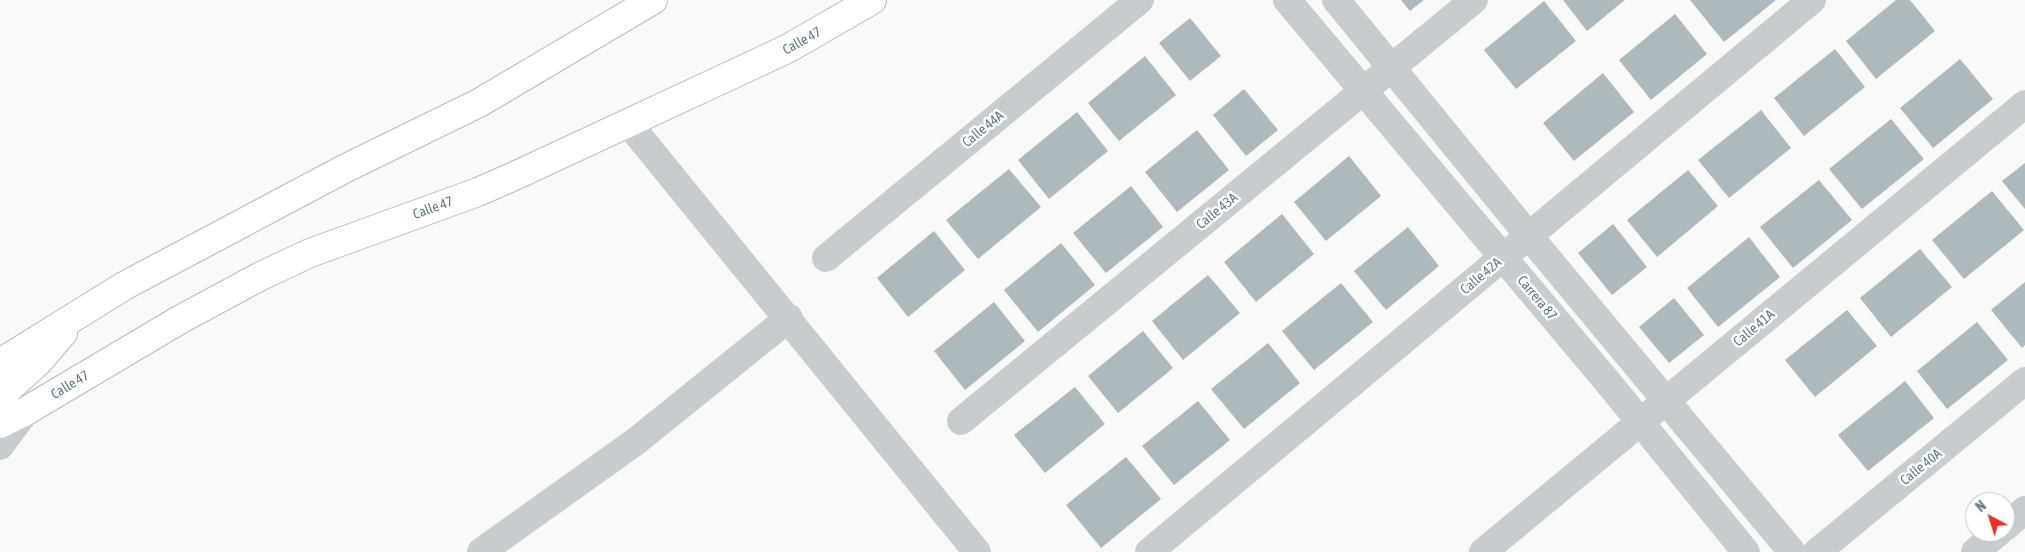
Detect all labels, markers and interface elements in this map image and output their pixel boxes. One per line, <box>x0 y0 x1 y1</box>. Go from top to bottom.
street label: Calle 47 <box>780 24 824 58</box>
street label: Calle 44A <box>959 107 1007 151</box>
street label: Calle 43A <box>1193 189 1241 233</box>
street label: Calle 47 <box>411 193 455 223</box>
street label: Calle 42A <box>1457 254 1505 298</box>
street label: Carrera 87 <box>1514 272 1560 324</box>
street label: Calle 41A <box>1730 306 1778 350</box>
street label: Calle 47 <box>48 367 92 403</box>
street label: Calle 40A <box>1897 445 1945 489</box>
north arrow <box>1965 492 2015 542</box>
text: N <box>1973 497 1989 515</box>

